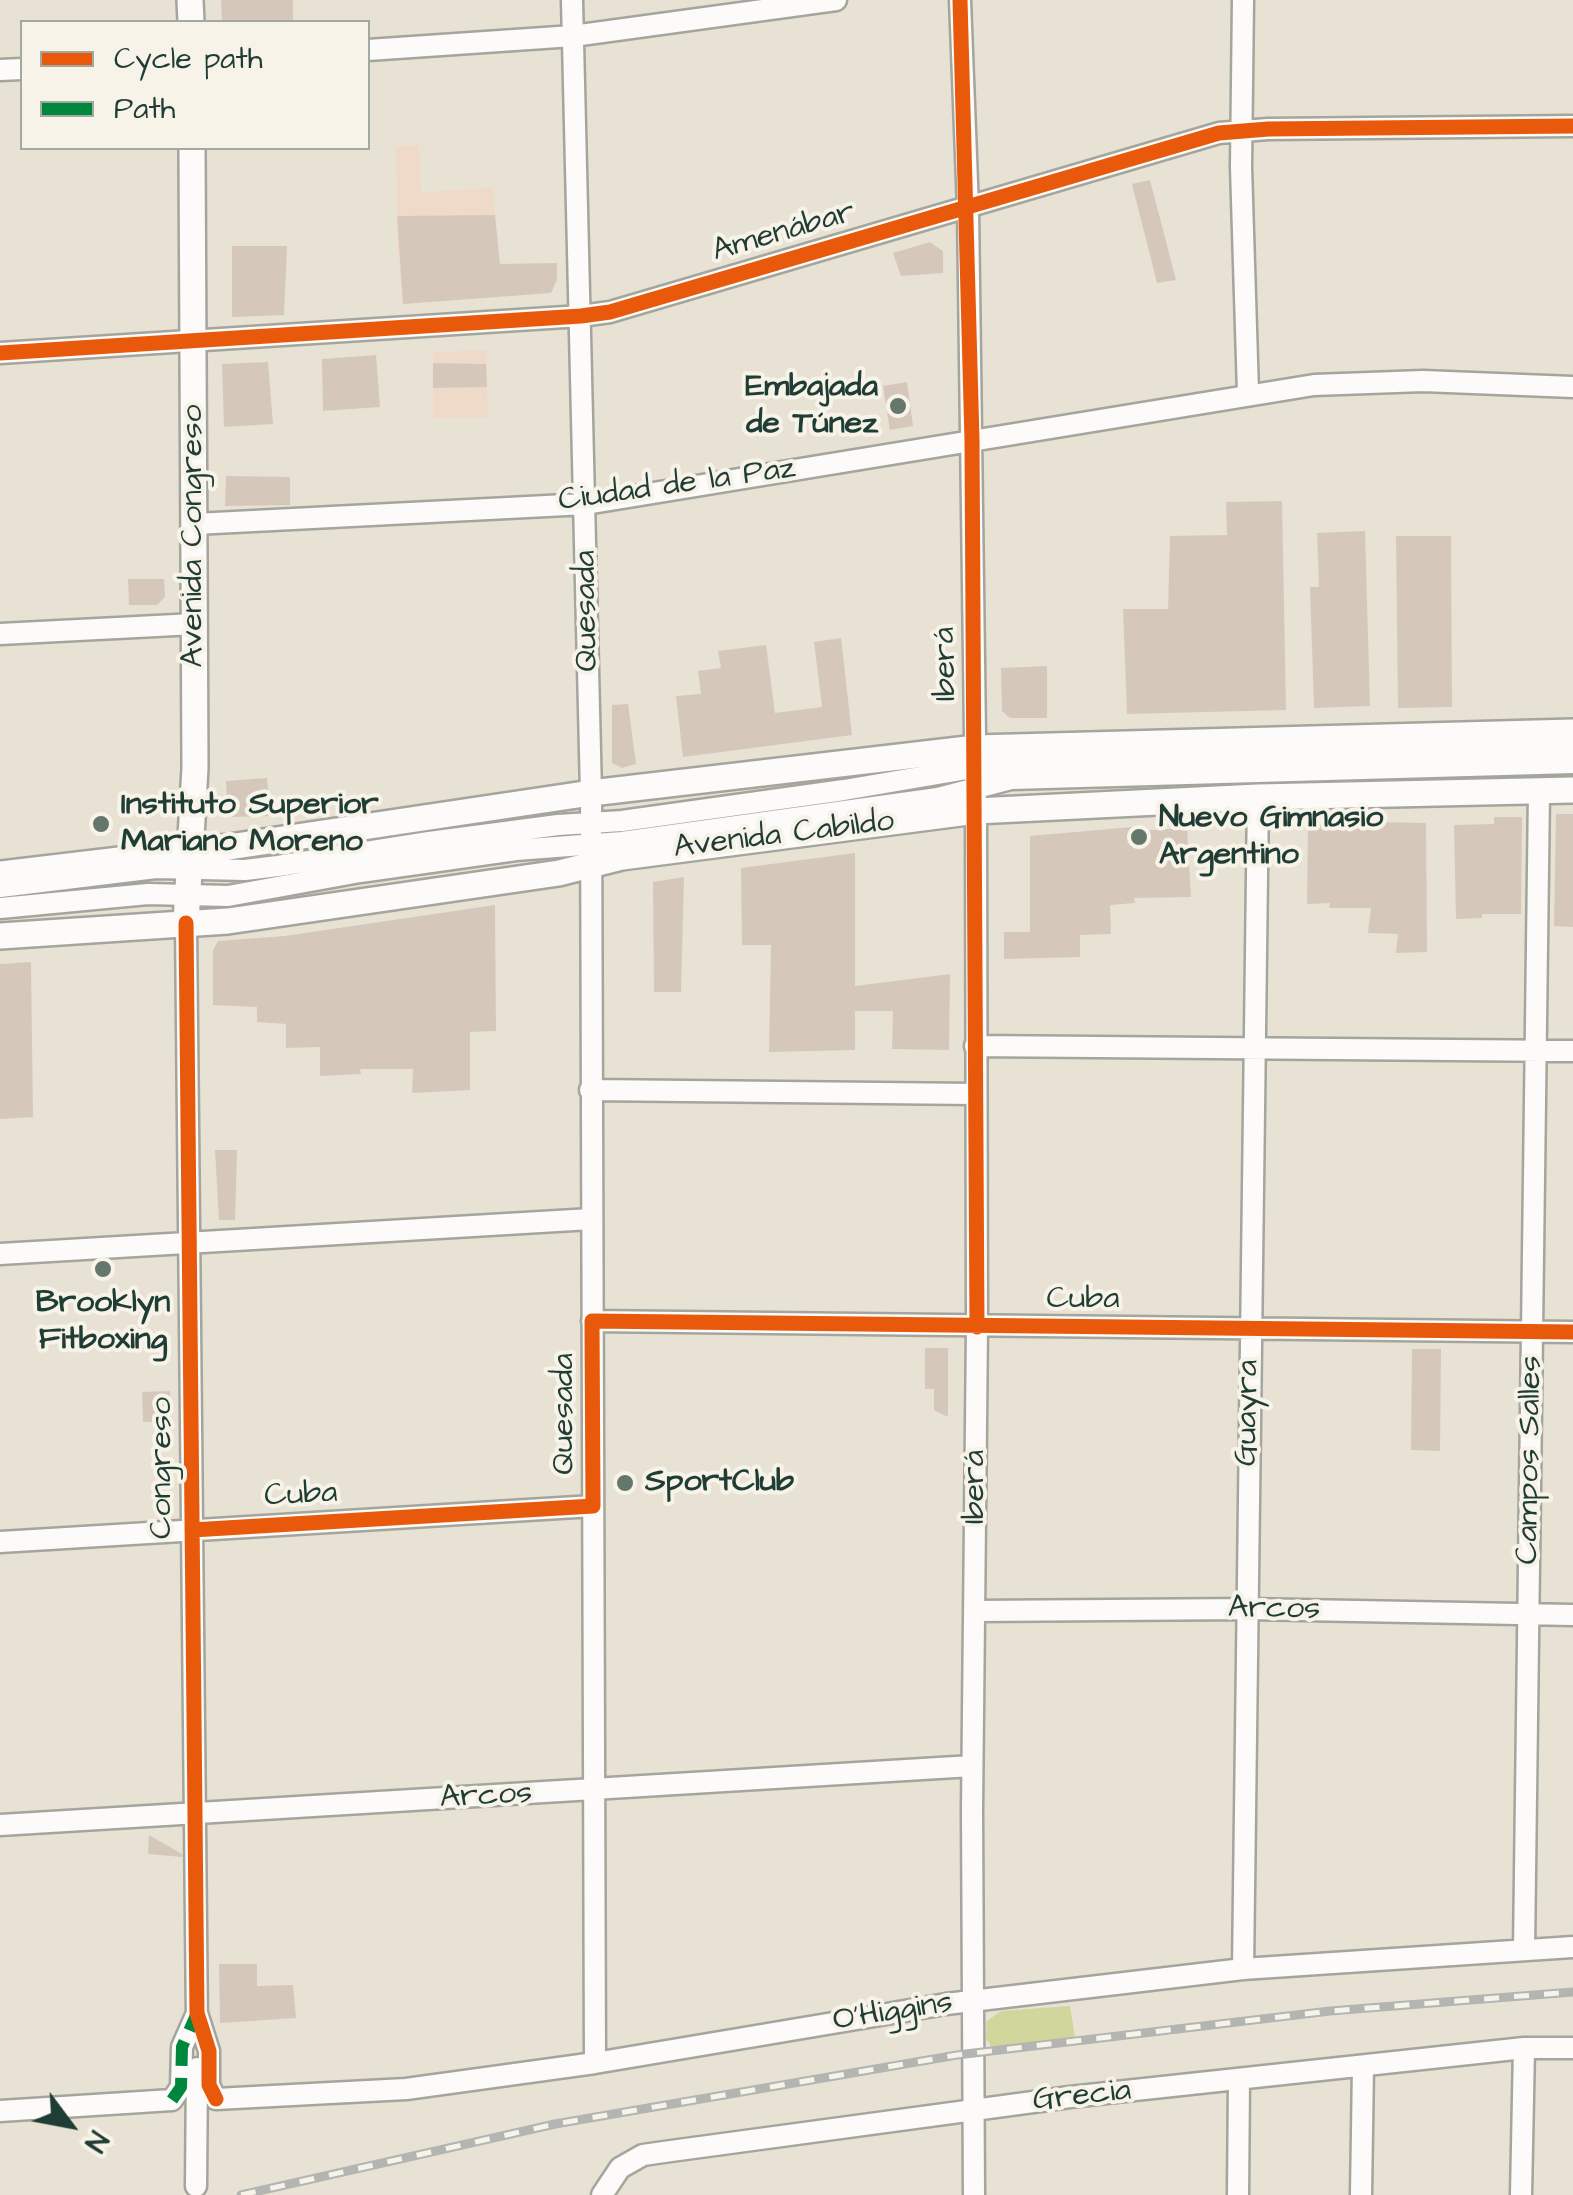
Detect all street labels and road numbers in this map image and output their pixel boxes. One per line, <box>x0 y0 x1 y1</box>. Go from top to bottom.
street label: Amenábar <box>708 194 860 272</box>
street label: Avenida Congreso <box>175 405 213 667</box>
street label: Ciudad de la Paz <box>556 450 798 522</box>
street label: Quesada <box>568 550 608 672</box>
street label: Iberá <box>927 627 967 701</box>
street label: Avenida Cabildo <box>672 803 896 869</box>
street label: Cuba <box>1046 1281 1120 1319</box>
street label: Quesada <box>546 1353 584 1475</box>
street label: Campos Salles <box>1510 1355 1552 1565</box>
street label: Guayra <box>1229 1360 1269 1466</box>
street label: Congreso <box>144 1397 182 1539</box>
street label: Iberá <box>957 1450 995 1524</box>
street label: Cuba <box>263 1475 339 1517</box>
street label: Arcos <box>1227 1590 1321 1630</box>
street label: Arcos <box>439 1775 533 1819</box>
street label: O'Higgins <box>830 1985 956 2041</box>
street label: Grecia <box>1031 2073 1133 2121</box>

